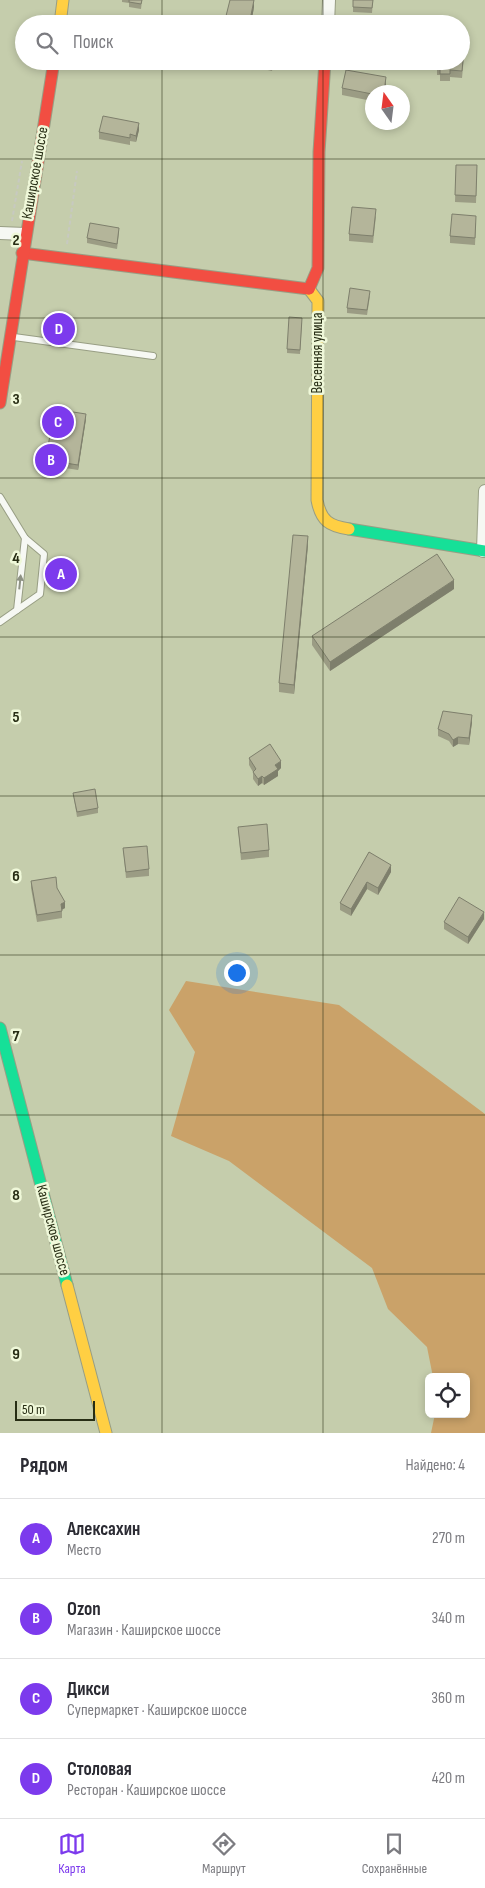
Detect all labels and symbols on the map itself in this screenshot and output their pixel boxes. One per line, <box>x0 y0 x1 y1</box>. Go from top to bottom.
north arrow <box>365 85 410 130</box>
street label: Каширское шоссе <box>18 125 52 221</box>
text: 2 <box>12 231 20 250</box>
pin: D <box>43 310 75 348</box>
street label: Весенняя улица <box>308 312 327 394</box>
text: 3 <box>12 390 20 409</box>
pin: C <box>42 403 74 441</box>
pin: B <box>35 441 67 479</box>
text: 4 <box>12 549 20 568</box>
pin: A <box>45 555 77 593</box>
one-way arrow <box>16 574 24 590</box>
text: 5 <box>12 708 20 727</box>
text: 6 <box>12 867 20 886</box>
your location <box>224 960 250 986</box>
text: 7 <box>13 1027 20 1046</box>
street label: Каширское шоссе <box>32 1182 74 1278</box>
text: 8 <box>12 1186 20 1205</box>
text: 9 <box>12 1345 20 1364</box>
scale bar <box>15 1398 95 1421</box>

